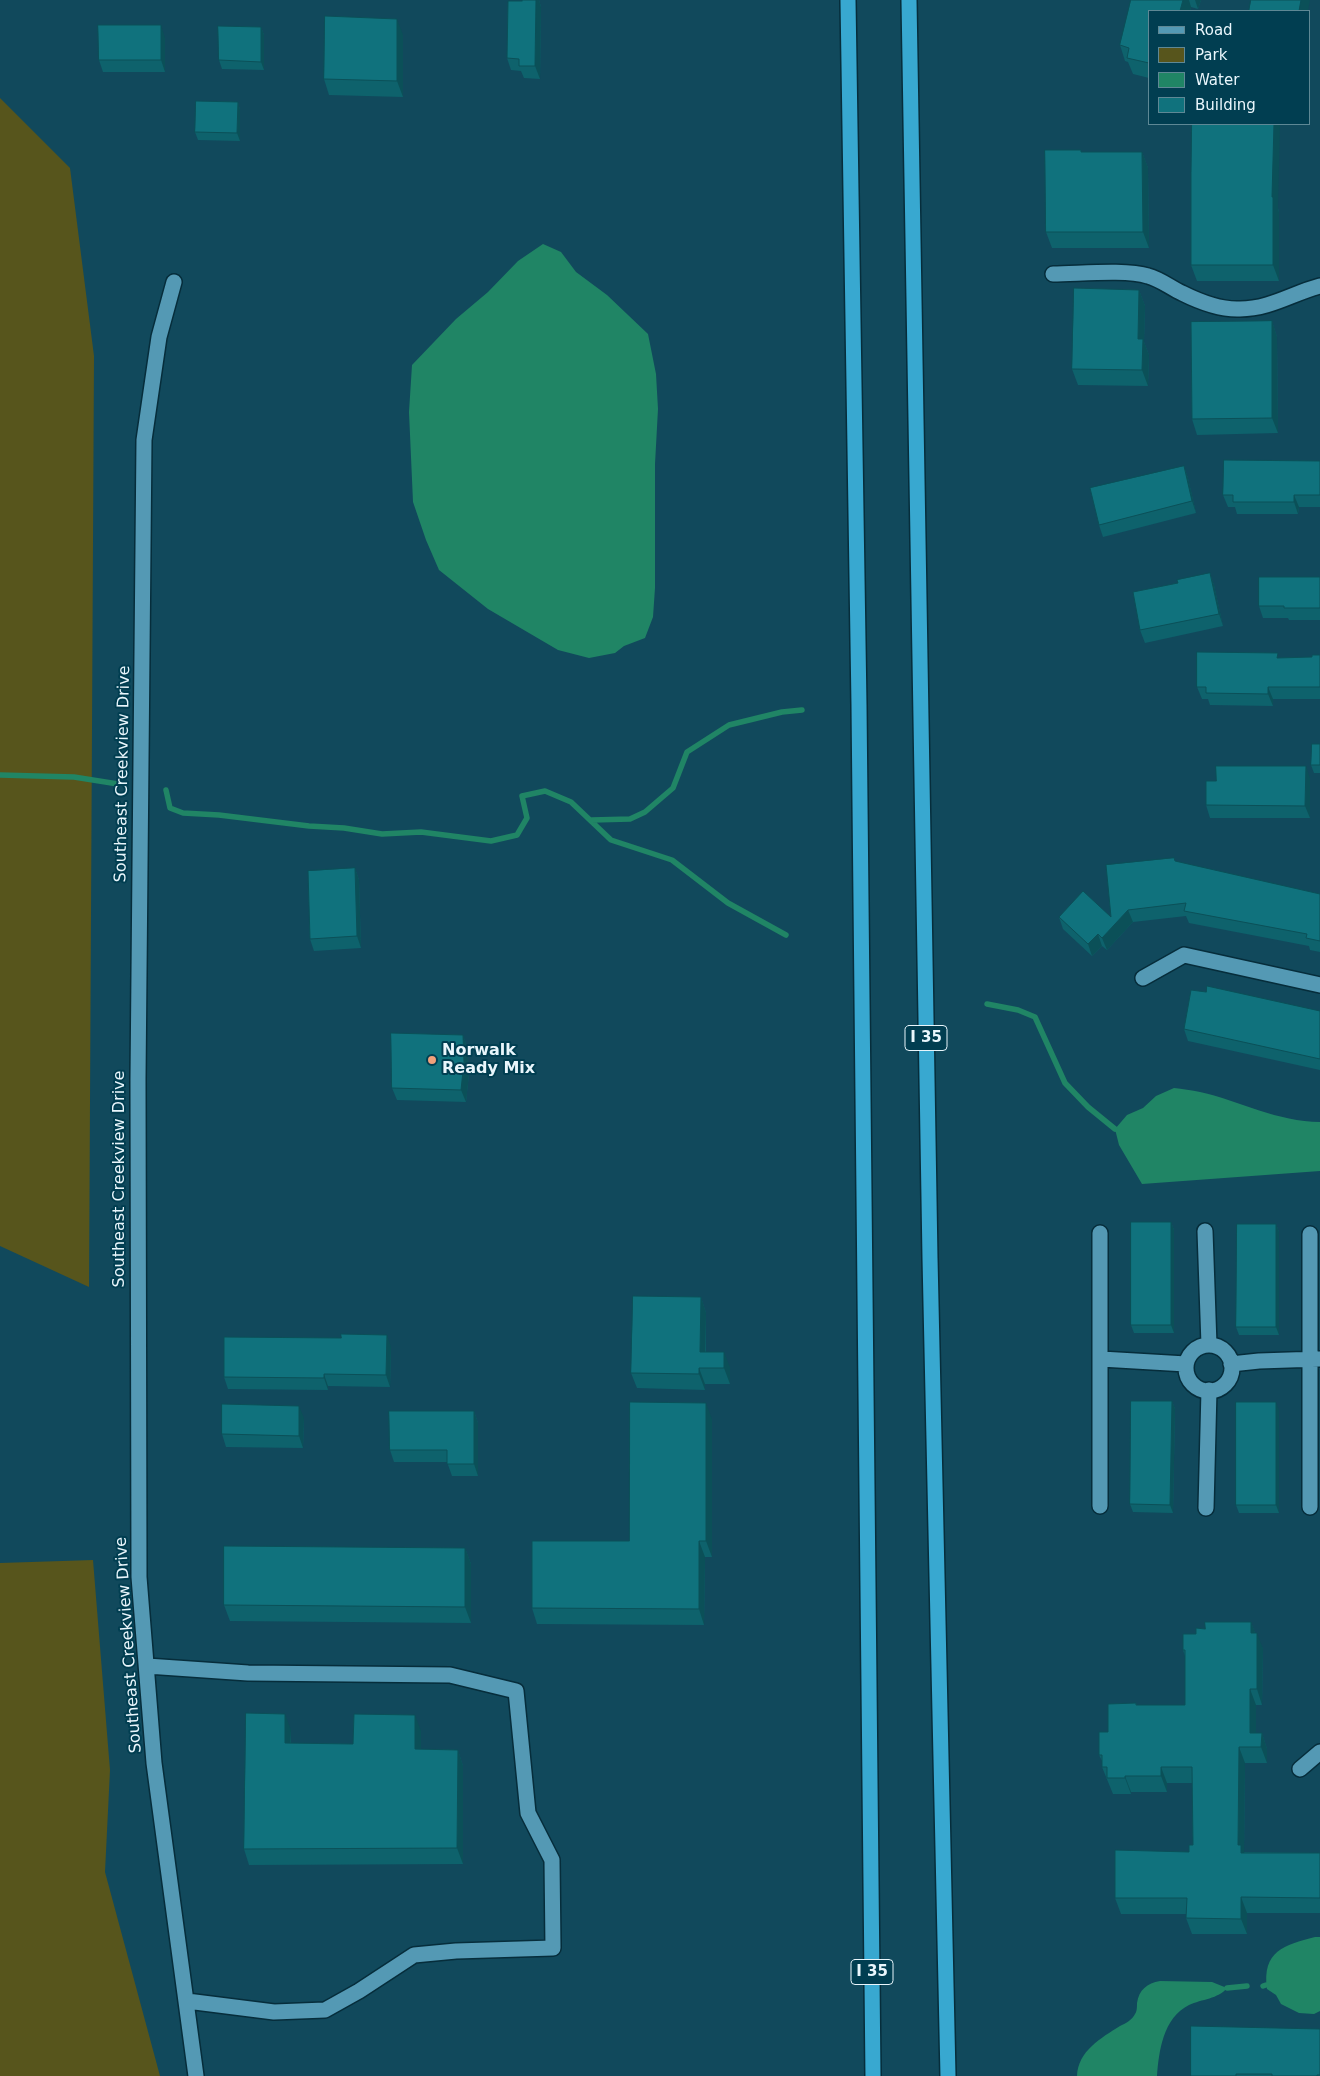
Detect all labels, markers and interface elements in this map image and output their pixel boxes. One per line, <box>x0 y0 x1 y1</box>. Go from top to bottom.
legend <box>1148 10 1310 125</box>
text: Road <box>1195 21 1233 39</box>
text: Park <box>1195 46 1227 64</box>
text: Water <box>1195 71 1239 89</box>
text: Building <box>1195 96 1256 114</box>
street label: Southeast Creekview Drive <box>112 665 134 883</box>
road number: I 35 <box>905 1026 947 1050</box>
place label: Norwalk Ready Mix <box>442 1041 535 1079</box>
marker: Norwalk Ready Mix <box>426 1054 438 1066</box>
street label: Southeast Creekview Drive <box>110 1071 130 1287</box>
street label: Southeast Creekview Drive <box>112 1536 146 1754</box>
road number: I 35 <box>851 1960 893 1984</box>

